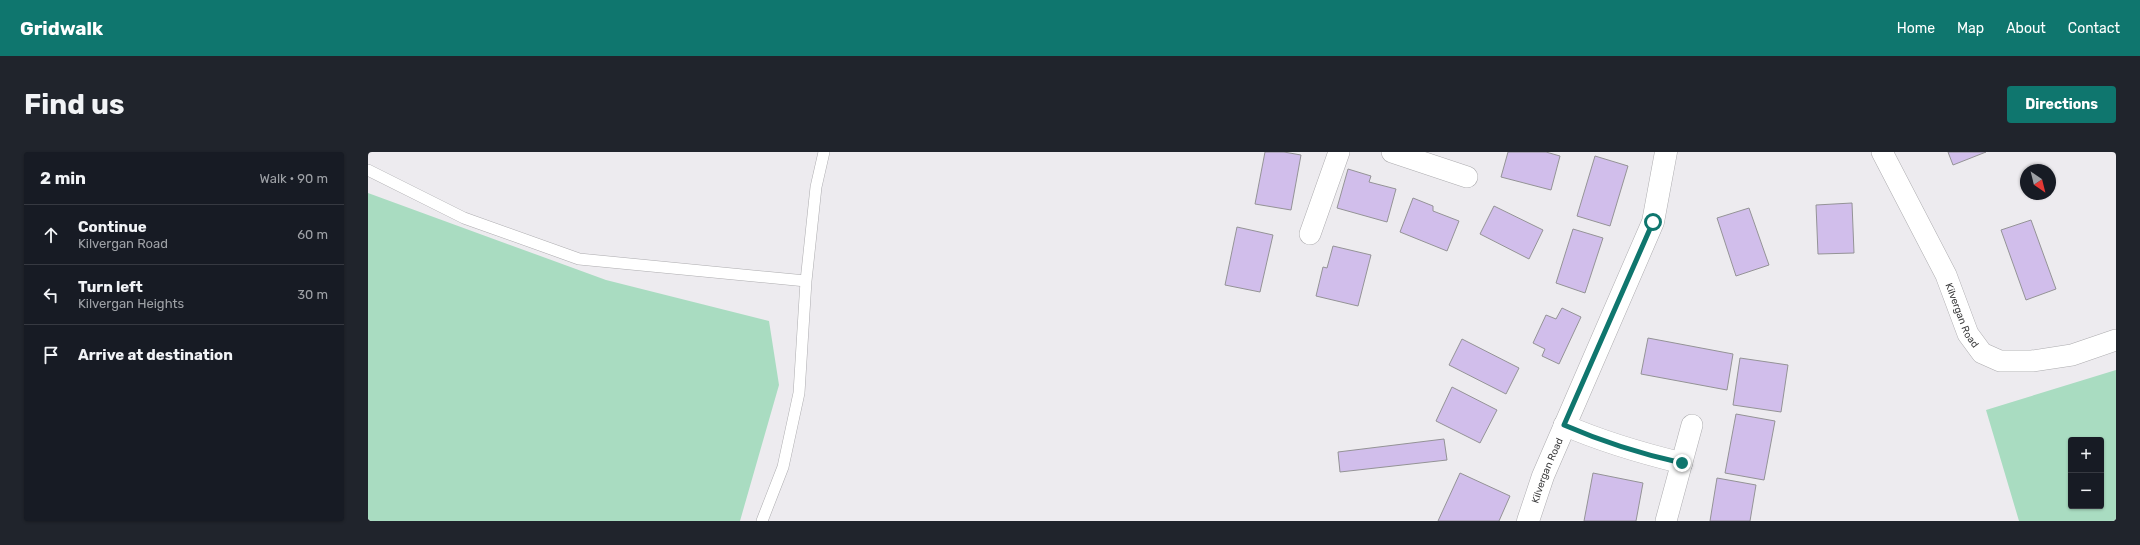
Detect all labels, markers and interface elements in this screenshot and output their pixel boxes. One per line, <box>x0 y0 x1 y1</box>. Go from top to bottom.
text: Gridwalk <box>20 17 103 40</box>
text: Home <box>1897 20 1935 37</box>
text: Map <box>1957 20 1984 37</box>
text: About <box>2006 20 2046 37</box>
text: Contact <box>2068 20 2120 37</box>
button: Directions <box>2007 86 2116 123</box>
text: Find us <box>24 88 124 121</box>
north arrow <box>2020 164 2056 200</box>
text: 2 min <box>40 168 86 188</box>
text: Walk · 90 m <box>260 171 328 186</box>
route start <box>1644 213 1662 231</box>
text: Continue <box>78 218 147 236</box>
icon: ahead <box>40 224 62 246</box>
text: 60 m <box>297 227 328 242</box>
text: Kilvergan Road <box>78 236 168 251</box>
text: Turn left <box>78 278 143 296</box>
street label: Kilvergan Road <box>1942 281 1981 350</box>
icon: left <box>40 284 62 306</box>
text: 30 m <box>297 287 328 302</box>
text: Kilvergan Heights <box>78 296 184 311</box>
icon: arrive <box>40 344 62 366</box>
text: Arrive at destination <box>78 346 233 364</box>
street label: Kilvergan Road <box>1529 436 1566 505</box>
map controls <box>2068 437 2104 509</box>
button: + <box>2068 437 2104 473</box>
route end <box>1673 454 1691 472</box>
button: − <box>2068 473 2104 509</box>

